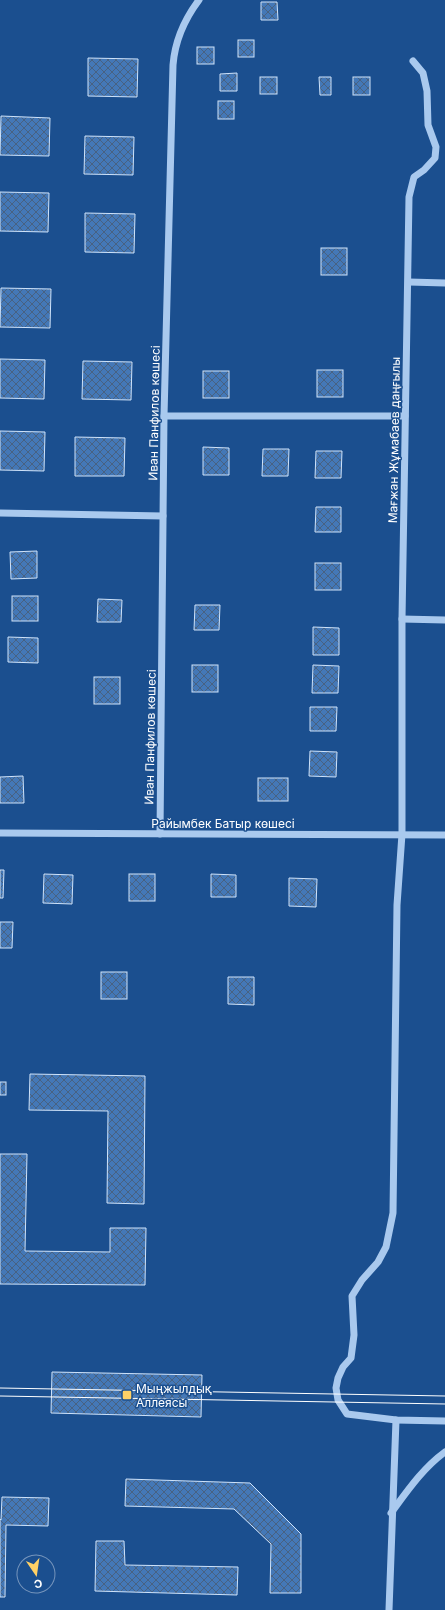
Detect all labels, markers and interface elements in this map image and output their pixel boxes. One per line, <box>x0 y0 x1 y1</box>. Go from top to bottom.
street label: Иван Панфилов көшесі <box>145 345 163 481</box>
street label: Мағжан Жұмабаев даңғылы <box>385 357 403 523</box>
street label: Иван Панфилов көшесі <box>141 669 159 805</box>
street label: Райымбек Батыр көшесі <box>151 816 295 831</box>
place label: Мыңжылдық Аллеясы <box>136 1381 212 1410</box>
marker: Мыңжылдық Аллеясы <box>121 1389 133 1401</box>
north arrow <box>16 1554 56 1594</box>
text: С <box>33 1576 44 1591</box>

